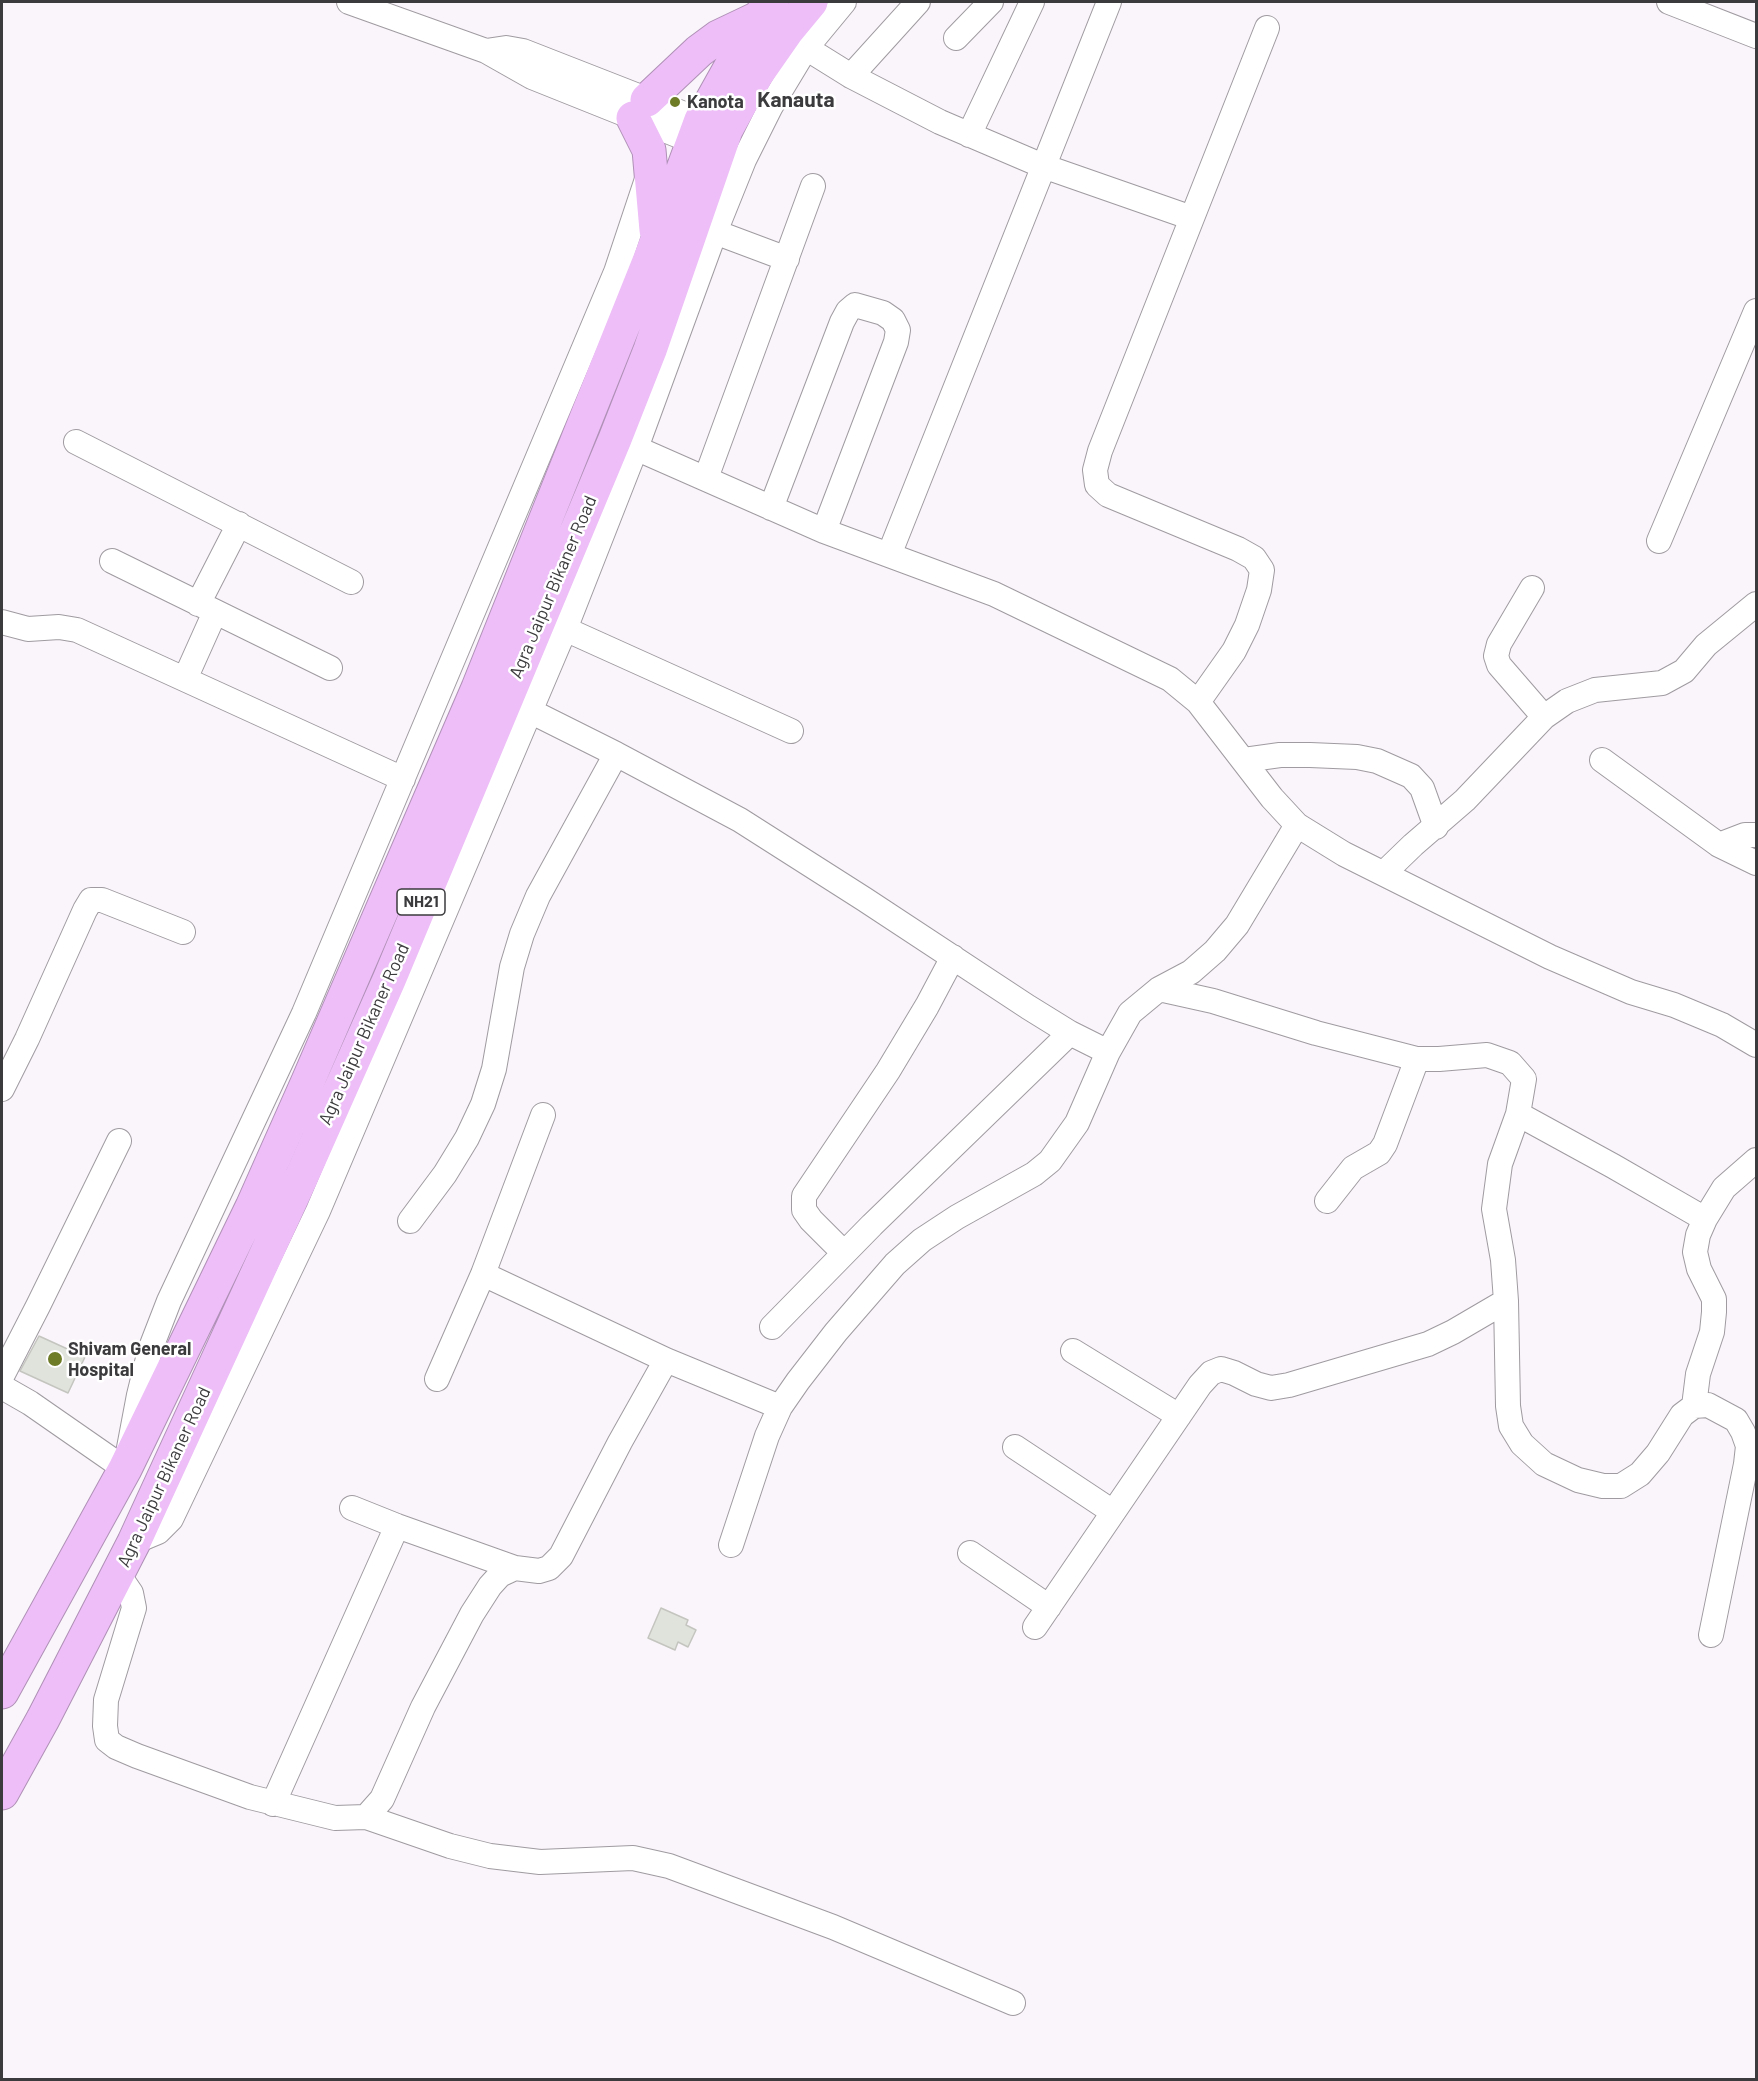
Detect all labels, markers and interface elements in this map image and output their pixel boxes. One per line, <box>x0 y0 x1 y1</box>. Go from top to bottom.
district label: Kanauta <box>757 87 835 113</box>
place label: Kanota <box>687 91 744 113</box>
marker: Kanota <box>668 95 682 109</box>
street label: Agra Jaipur Bikaner Road <box>505 492 601 682</box>
road number: NH21 <box>397 889 445 915</box>
street label: Agra Jaipur Bikaner Road <box>314 940 414 1128</box>
place label: Shivam General Hospital <box>68 1338 191 1380</box>
marker: Shivam General Hospital <box>46 1350 64 1368</box>
street label: Agra Jaipur Bikaner Road <box>113 1383 215 1571</box>

